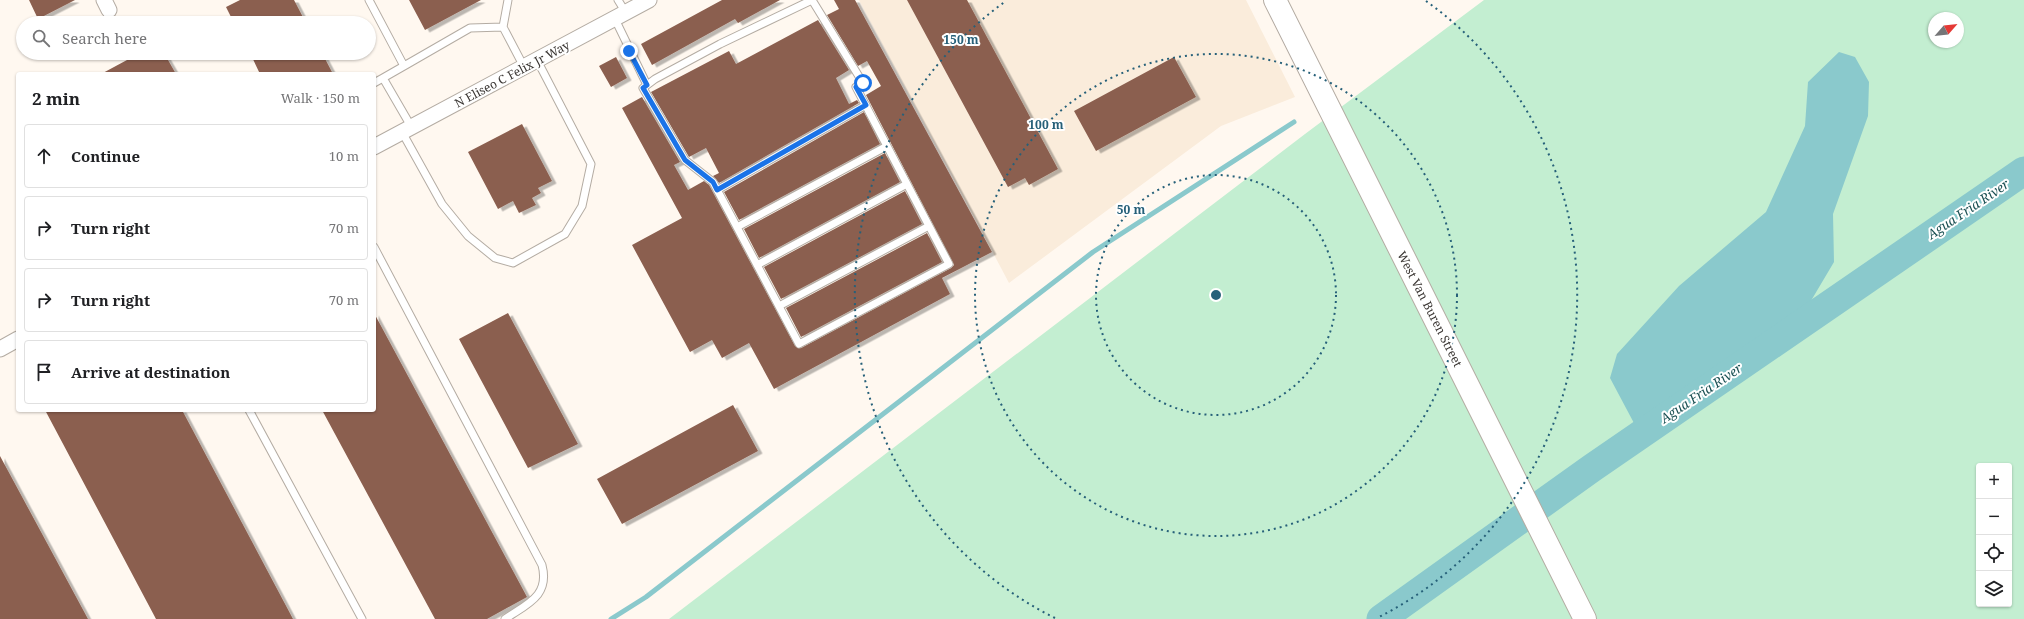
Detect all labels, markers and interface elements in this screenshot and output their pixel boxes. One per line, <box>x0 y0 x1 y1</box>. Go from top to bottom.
north arrow <box>1928 12 1964 48</box>
search box <box>16 16 376 60</box>
icon: search <box>30 27 52 49</box>
text: Search here <box>62 28 147 48</box>
text: 150 m <box>943 31 979 48</box>
street label: N Eliseo C Felix Jr Way <box>451 36 573 112</box>
route end <box>620 42 638 60</box>
route start <box>854 74 872 92</box>
text: 2 min <box>32 87 80 110</box>
text: Walk · 150 m <box>281 89 360 107</box>
text: 100 m <box>1028 116 1064 133</box>
icon: ahead <box>33 145 55 167</box>
text: Continue <box>71 146 140 166</box>
text: 10 m <box>329 147 359 165</box>
water label: Agua Fria River <box>1923 174 2013 244</box>
text: 50 m <box>1117 201 1145 218</box>
icon: right <box>33 217 55 239</box>
text: Turn right <box>71 218 150 238</box>
text: 70 m <box>329 219 359 237</box>
street label: West Van Buren Street <box>1393 248 1467 370</box>
centre of rings <box>1209 288 1223 302</box>
icon: right <box>33 289 55 311</box>
text: Turn right <box>71 290 150 310</box>
text: 70 m <box>329 291 359 309</box>
water label: Agua Fria River <box>1656 358 1746 428</box>
icon: arrive <box>33 361 55 383</box>
text: Arrive at destination <box>71 362 230 382</box>
map controls <box>1976 463 2012 607</box>
button: + <box>1976 463 2012 499</box>
button: − <box>1976 499 2012 535</box>
button: locate <box>1976 535 2012 571</box>
button: layers <box>1976 571 2012 607</box>

